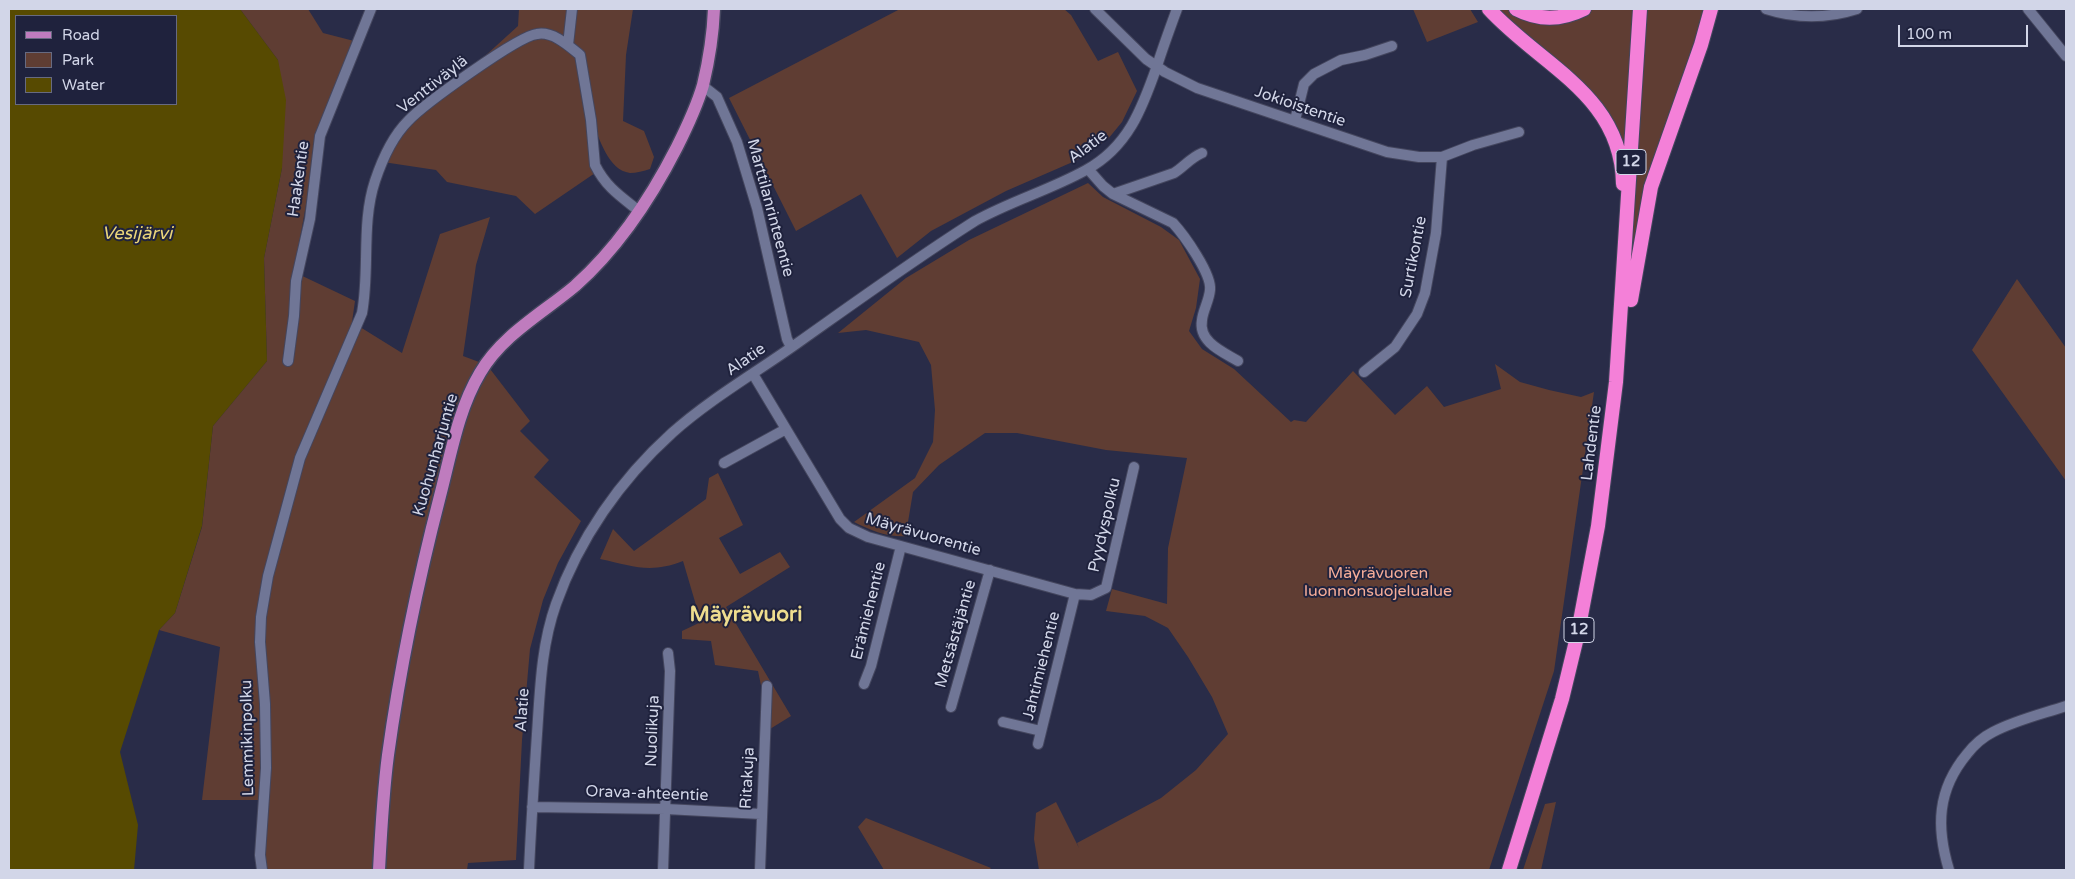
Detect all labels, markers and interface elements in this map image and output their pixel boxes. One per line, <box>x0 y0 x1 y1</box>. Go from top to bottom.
legend <box>15 15 178 105</box>
scale bar <box>1900 15 2030 47</box>
text: 100 m <box>1906 25 1952 43</box>
text: Road <box>62 26 100 44</box>
text: Park <box>62 51 94 69</box>
street label: Venttiväylä <box>394 52 472 118</box>
text: Water <box>62 76 105 94</box>
street label: Jokioistentie <box>1252 82 1348 132</box>
street label: Alatie <box>1065 126 1111 168</box>
street label: Marttilanrinteentie <box>742 137 798 279</box>
street label: Haakentie <box>284 140 314 218</box>
road number: 12 <box>1616 150 1646 174</box>
street label: Surtikontie <box>1397 215 1431 299</box>
water label: Vesijärvi <box>102 223 172 245</box>
street label: Alatie <box>723 340 769 380</box>
street label: Kuohunharjuntie <box>409 391 463 519</box>
street label: Lahdentie <box>1578 404 1606 482</box>
street label: Pyydyspolku <box>1085 476 1125 574</box>
street label: Mäyrävuorentie <box>863 509 983 561</box>
street label: Erämiehentie <box>848 560 890 662</box>
park label: Mäyrävuoren luonnonsuojelualue <box>1304 564 1452 602</box>
street label: Metsästäjäntie <box>931 578 981 690</box>
district label: Mäyrävuori <box>690 602 802 628</box>
street label: Jahtimiehentie <box>1019 610 1065 722</box>
road number: 12 <box>1564 618 1594 642</box>
street label: Lemmikinpolku <box>237 680 259 796</box>
street label: Alatie <box>512 687 534 733</box>
street label: Nuolikuja <box>642 695 664 767</box>
street label: Ritakuja <box>737 747 759 809</box>
street label: Orava-ahteentie <box>585 782 709 806</box>

